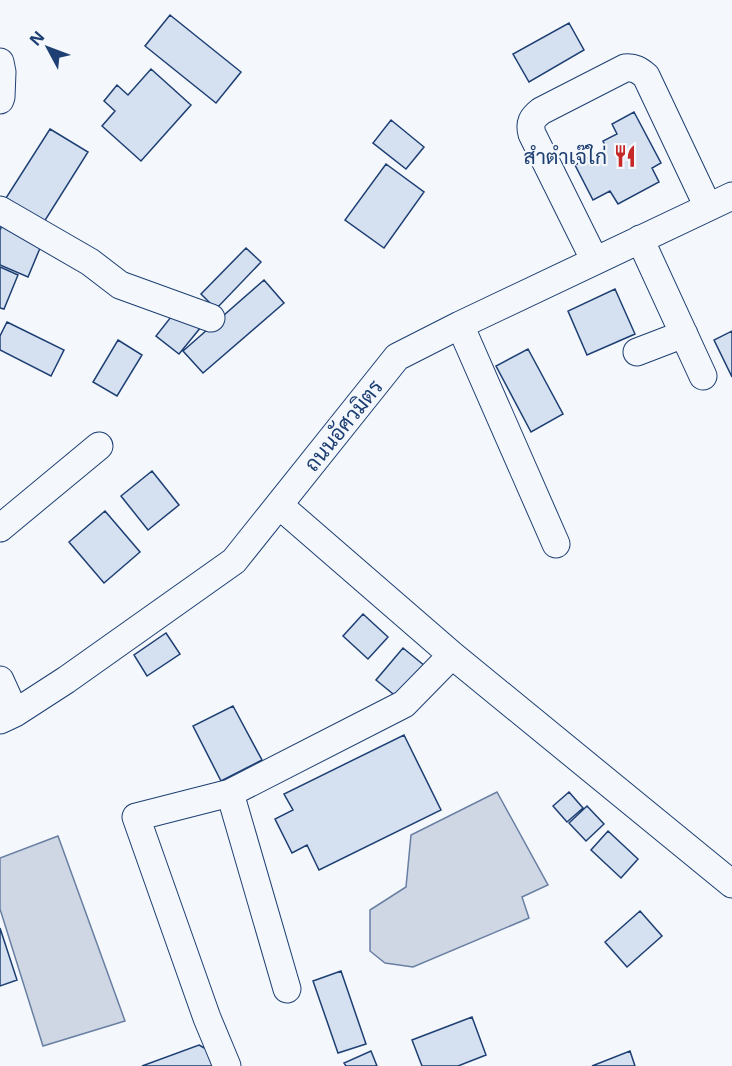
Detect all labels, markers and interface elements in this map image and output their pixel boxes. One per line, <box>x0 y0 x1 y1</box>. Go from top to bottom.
north arrow <box>18 18 78 78</box>
text: N <box>24 26 49 50</box>
place label: สำตำเจ๊ใก่ <box>523 142 607 170</box>
restaurant icon: สำตำเจ๊ใก่ <box>612 143 638 169</box>
street label: ถนนอัศวมิตร <box>297 373 389 477</box>

